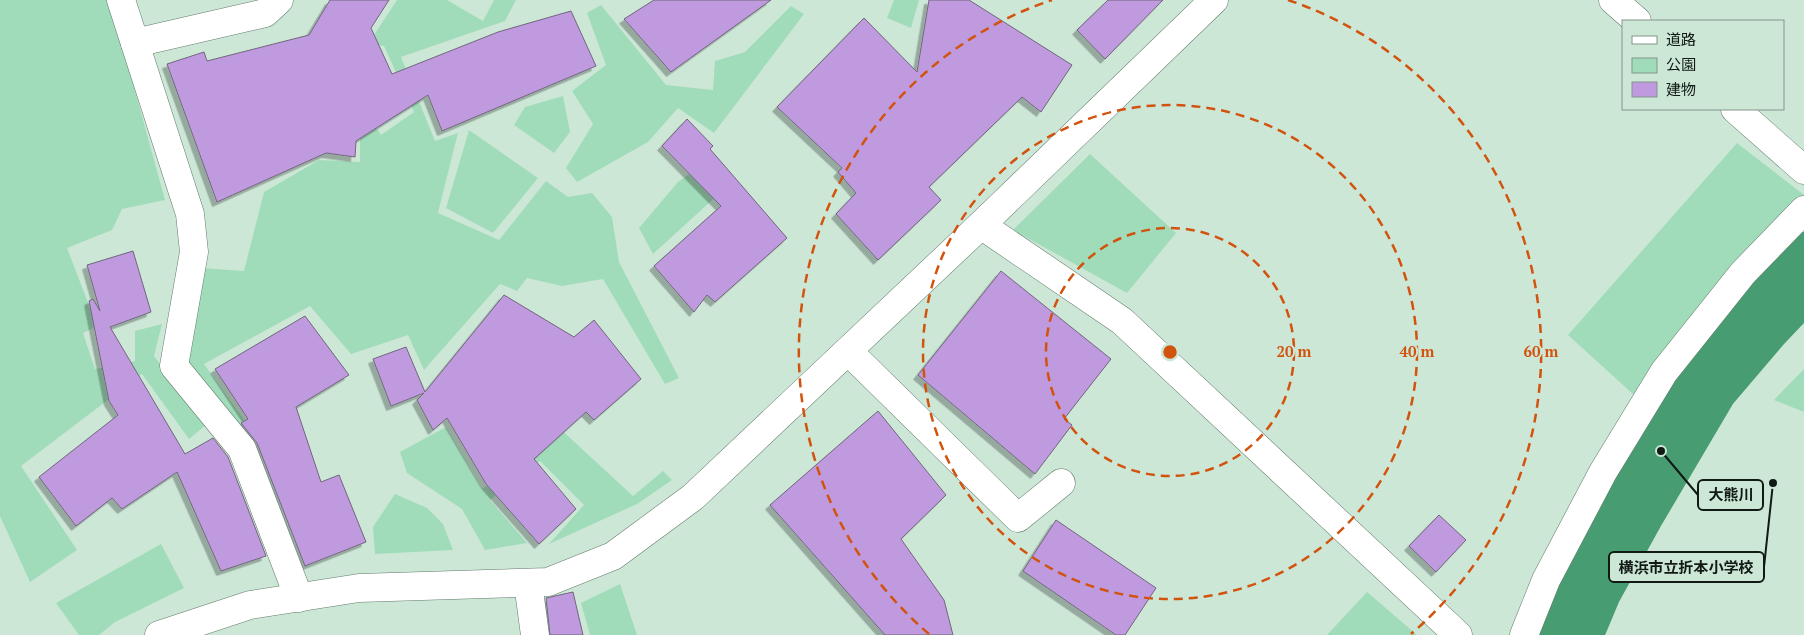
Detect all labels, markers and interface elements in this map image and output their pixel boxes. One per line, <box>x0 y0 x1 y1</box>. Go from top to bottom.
legend <box>1622 20 1784 110</box>
text: 道路 <box>1666 29 1696 49</box>
text: 公園 <box>1666 54 1696 74</box>
text: 建物 <box>1666 79 1696 99</box>
text: 20 m <box>1277 341 1312 361</box>
text: 40 m <box>1400 341 1435 361</box>
text: 60 m <box>1524 341 1559 361</box>
centre of rings <box>1161 343 1179 361</box>
callout: 大熊川 <box>1698 480 1763 510</box>
text: 大熊川 <box>1708 484 1754 504</box>
callout: 横浜市立折本小学校 <box>1609 552 1764 582</box>
text: 横浜市立折本小学校 <box>1618 557 1754 577</box>

